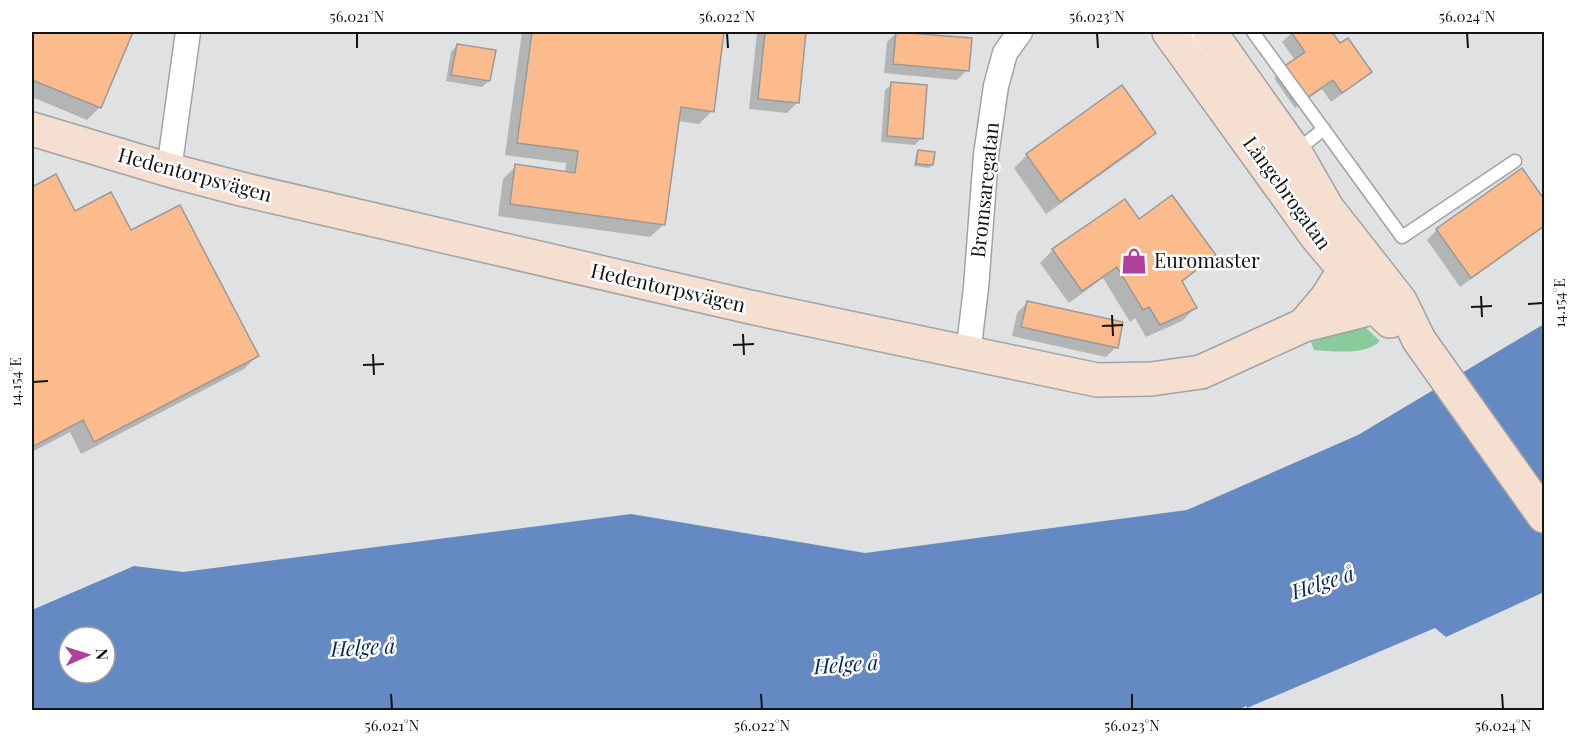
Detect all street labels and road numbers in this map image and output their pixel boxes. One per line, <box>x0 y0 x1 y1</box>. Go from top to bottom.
street label: Bromsaregatan <box>963 121 1004 259</box>
street label: Långebrogatan <box>1238 130 1339 254</box>
street label: Hedentorpsvägen <box>116 140 275 207</box>
street label: Hedentorpsvägen <box>588 256 748 317</box>

